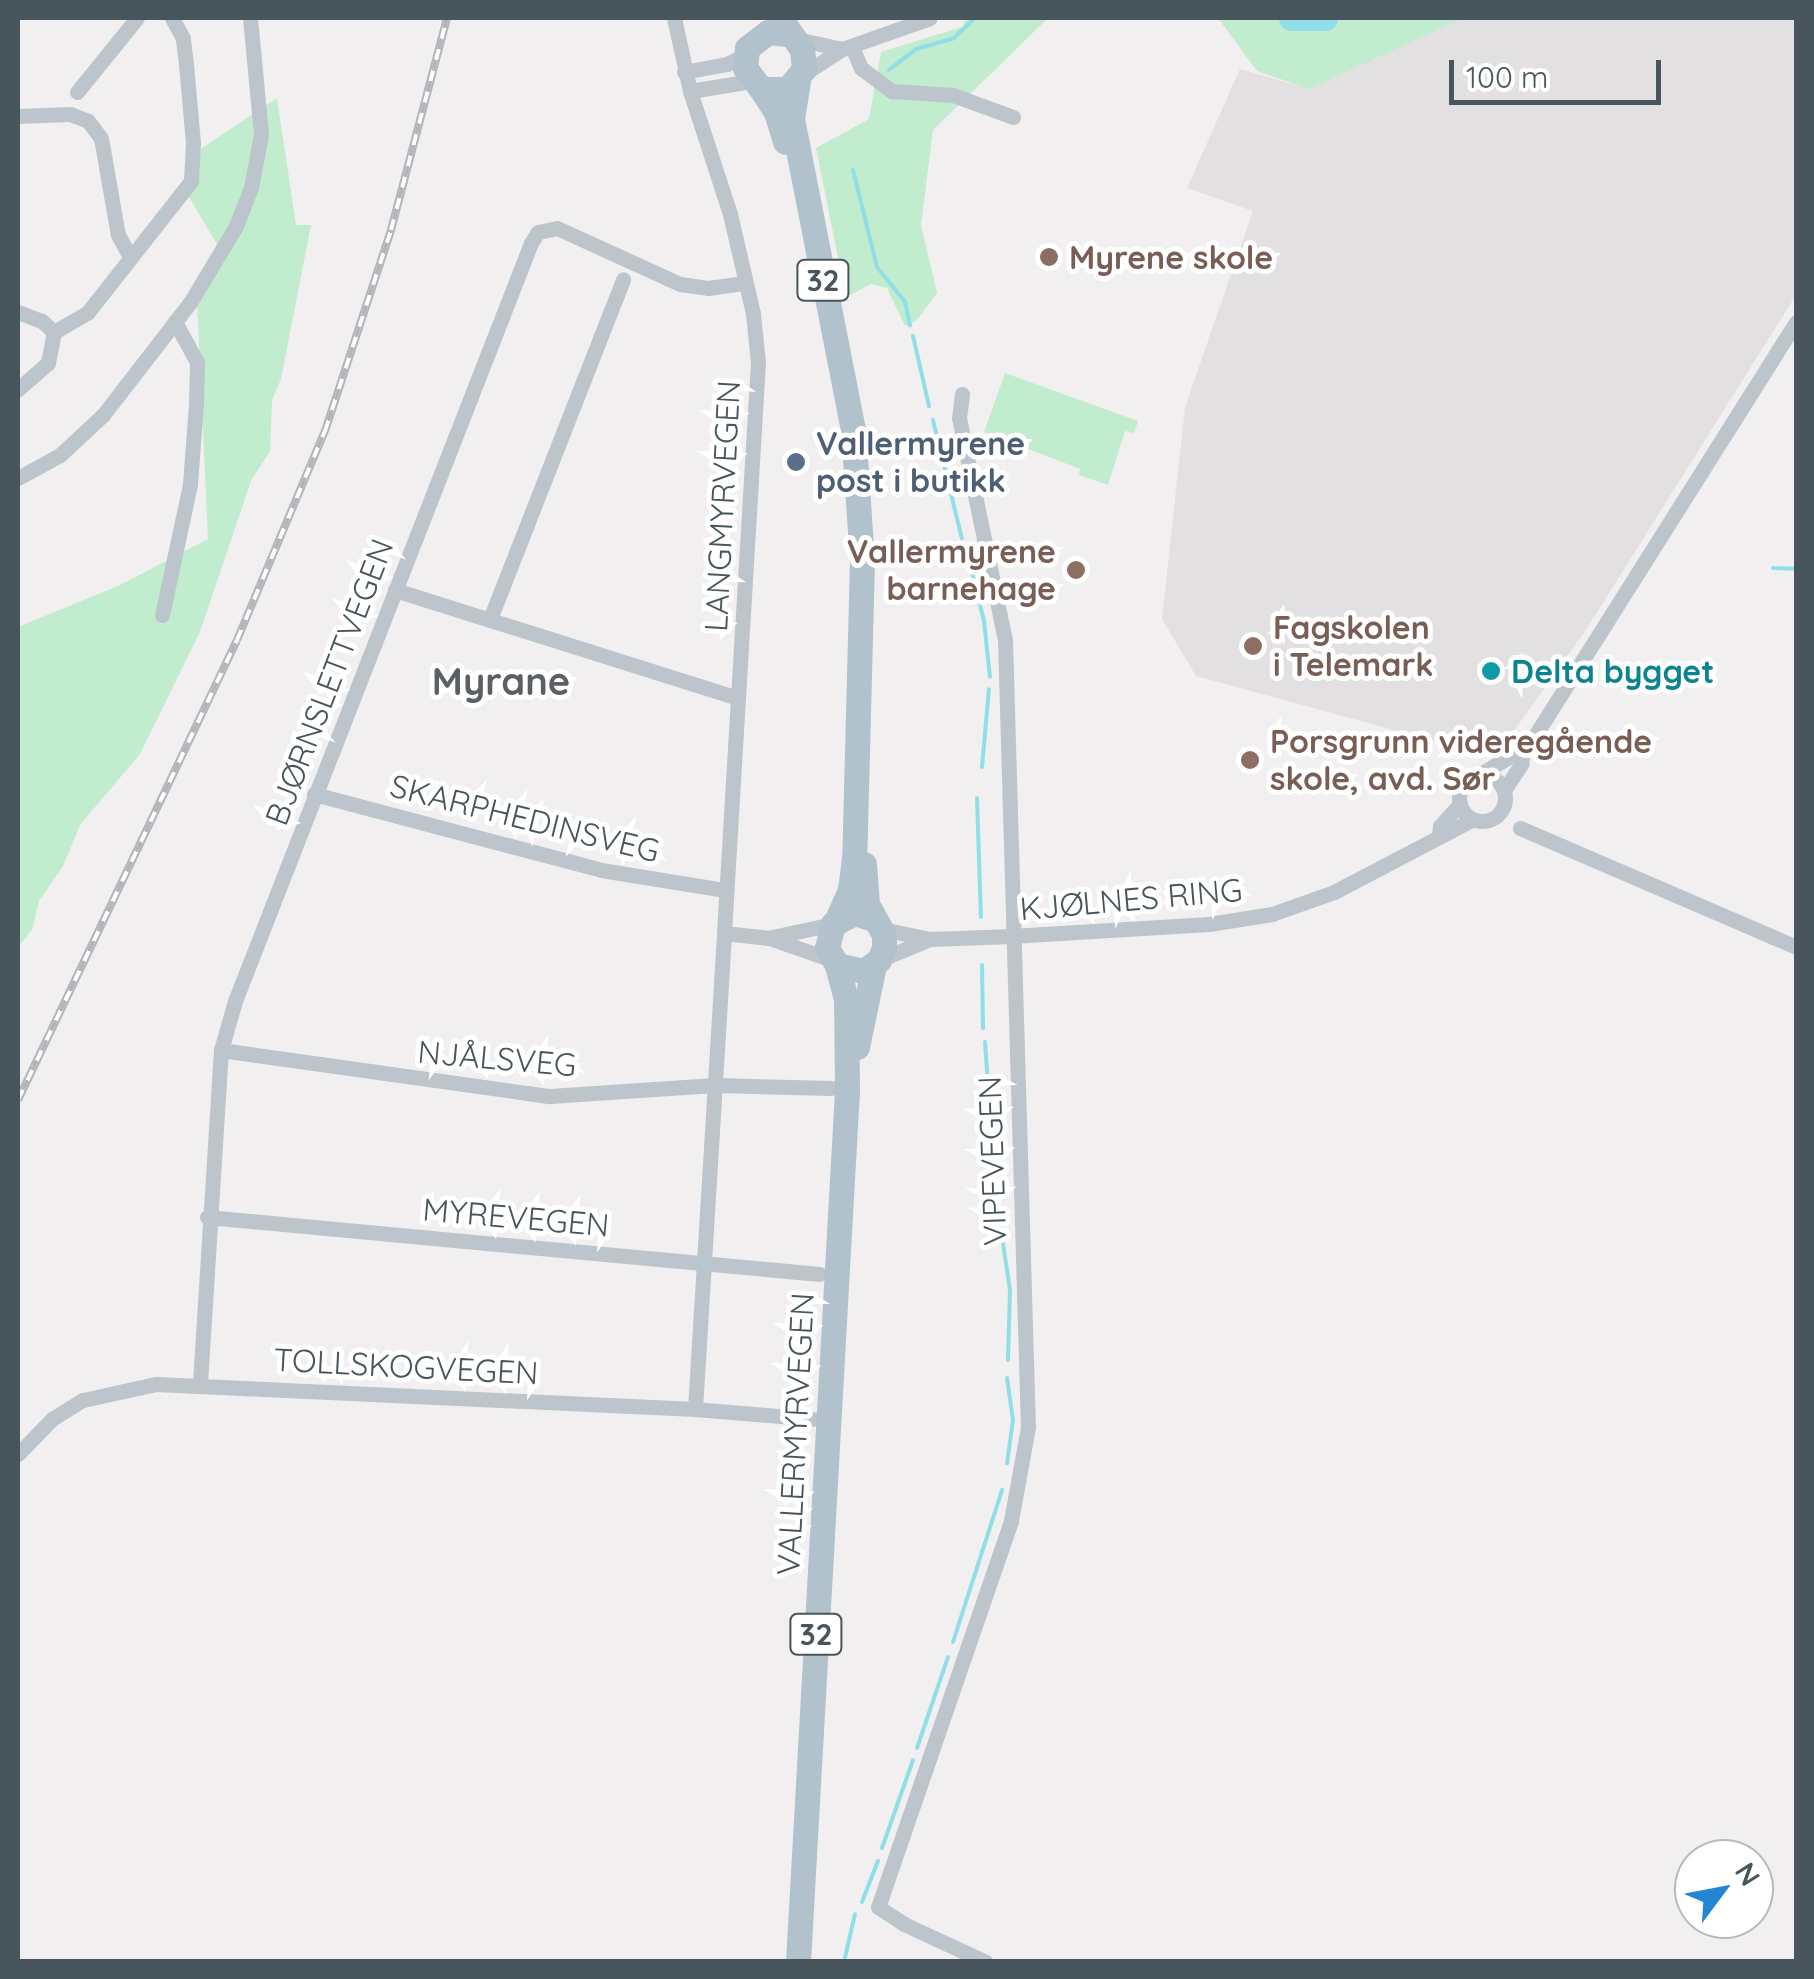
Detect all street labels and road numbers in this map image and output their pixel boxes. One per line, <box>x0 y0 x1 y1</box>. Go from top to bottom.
road number: 32 <box>796 255 850 305</box>
street label: LANGMYRVEGEN <box>696 379 748 633</box>
street label: BJØRNSLETTVEGEN <box>257 533 401 831</box>
street label: SKARPHEDINSVEG <box>386 766 664 870</box>
street label: KJØLNES RING <box>1018 870 1244 928</box>
street label: NJÅLSVEG <box>416 1032 578 1084</box>
street label: VIPEVEGEN <box>970 1076 1014 1246</box>
street label: MYREVEGEN <box>421 1190 611 1244</box>
street label: VALLERMYRVEGEN <box>768 1292 822 1576</box>
street label: TOLLSKOGVEGEN <box>273 1340 539 1392</box>
road number: 32 <box>788 1609 844 1659</box>

